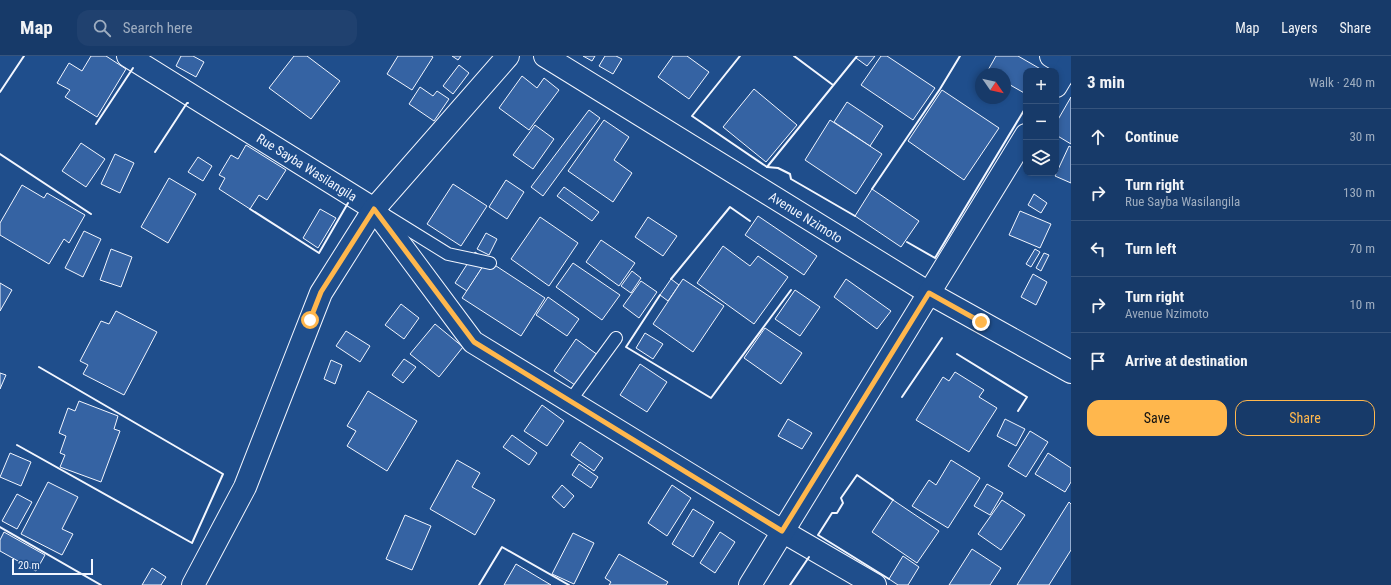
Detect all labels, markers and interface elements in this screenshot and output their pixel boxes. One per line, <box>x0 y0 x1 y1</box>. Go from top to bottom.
search box <box>77 10 357 46</box>
text: Map <box>20 16 53 39</box>
icon: search <box>91 17 113 39</box>
text: Search here <box>123 19 193 37</box>
text: Map <box>1235 20 1259 36</box>
text: Layers <box>1281 20 1318 36</box>
text: Share <box>1340 20 1371 36</box>
north arrow <box>975 68 1011 104</box>
map controls <box>1023 68 1059 176</box>
button: + <box>1023 68 1059 104</box>
text: 3 min <box>1087 72 1125 92</box>
text: Walk · 240 m <box>1309 75 1375 90</box>
button: − <box>1023 104 1059 140</box>
icon: ahead <box>1087 126 1109 148</box>
text: Continue <box>1125 128 1179 146</box>
text: 30 m <box>1349 129 1375 144</box>
street label: Rue Sayba Wasilangila <box>254 131 360 204</box>
button: layers <box>1023 140 1059 176</box>
text: Turn right <box>1125 176 1184 194</box>
icon: right <box>1087 182 1109 204</box>
text: 130 m <box>1343 185 1375 200</box>
street label: Avenue Nzimoto <box>766 189 845 246</box>
text: Rue Sayba Wasilangila <box>1125 194 1240 209</box>
icon: left <box>1087 238 1109 260</box>
text: Turn left <box>1125 240 1176 258</box>
text: 70 m <box>1349 241 1375 256</box>
text: Turn right <box>1125 288 1184 306</box>
icon: right <box>1087 294 1109 316</box>
text: 10 m <box>1349 297 1375 312</box>
text: Avenue Nzimoto <box>1125 306 1209 321</box>
route start <box>301 311 319 329</box>
route end <box>972 313 990 331</box>
icon: arrive <box>1087 350 1109 372</box>
text: Arrive at destination <box>1125 352 1248 370</box>
button: Save <box>1087 400 1227 436</box>
button: Share <box>1235 400 1375 436</box>
scale bar <box>12 557 93 576</box>
text: 20 m <box>18 559 40 572</box>

